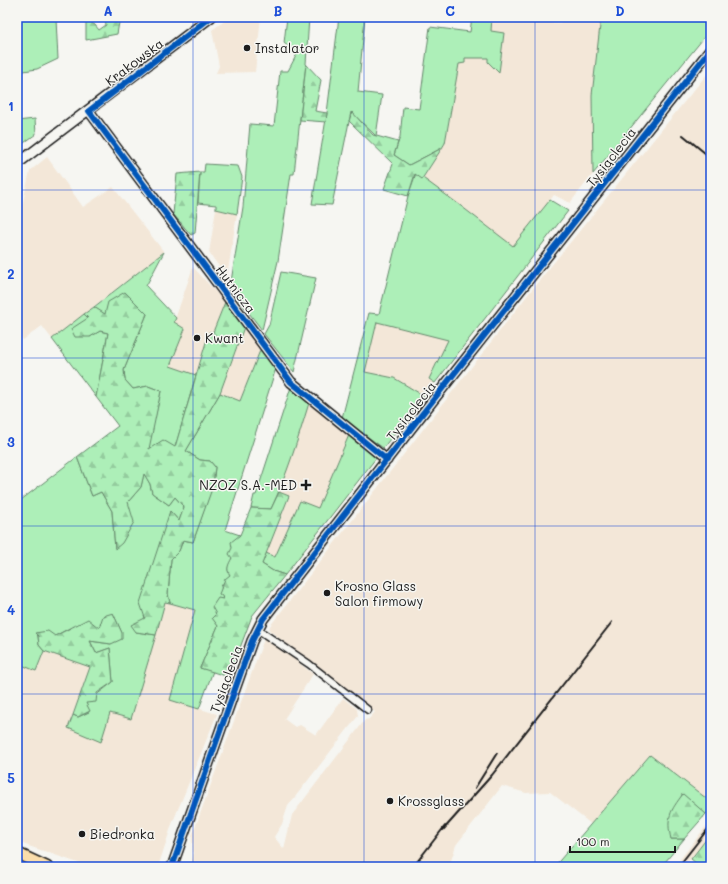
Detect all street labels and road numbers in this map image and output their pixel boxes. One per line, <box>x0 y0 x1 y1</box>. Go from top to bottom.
street label: Krakowska <box>101 34 166 89</box>
street label: Tysiąclecia <box>582 123 639 190</box>
street label: Hutnicza <box>213 261 260 316</box>
street label: Tysiąclecia <box>382 377 439 444</box>
street label: Tysiąclecia <box>205 643 246 715</box>

